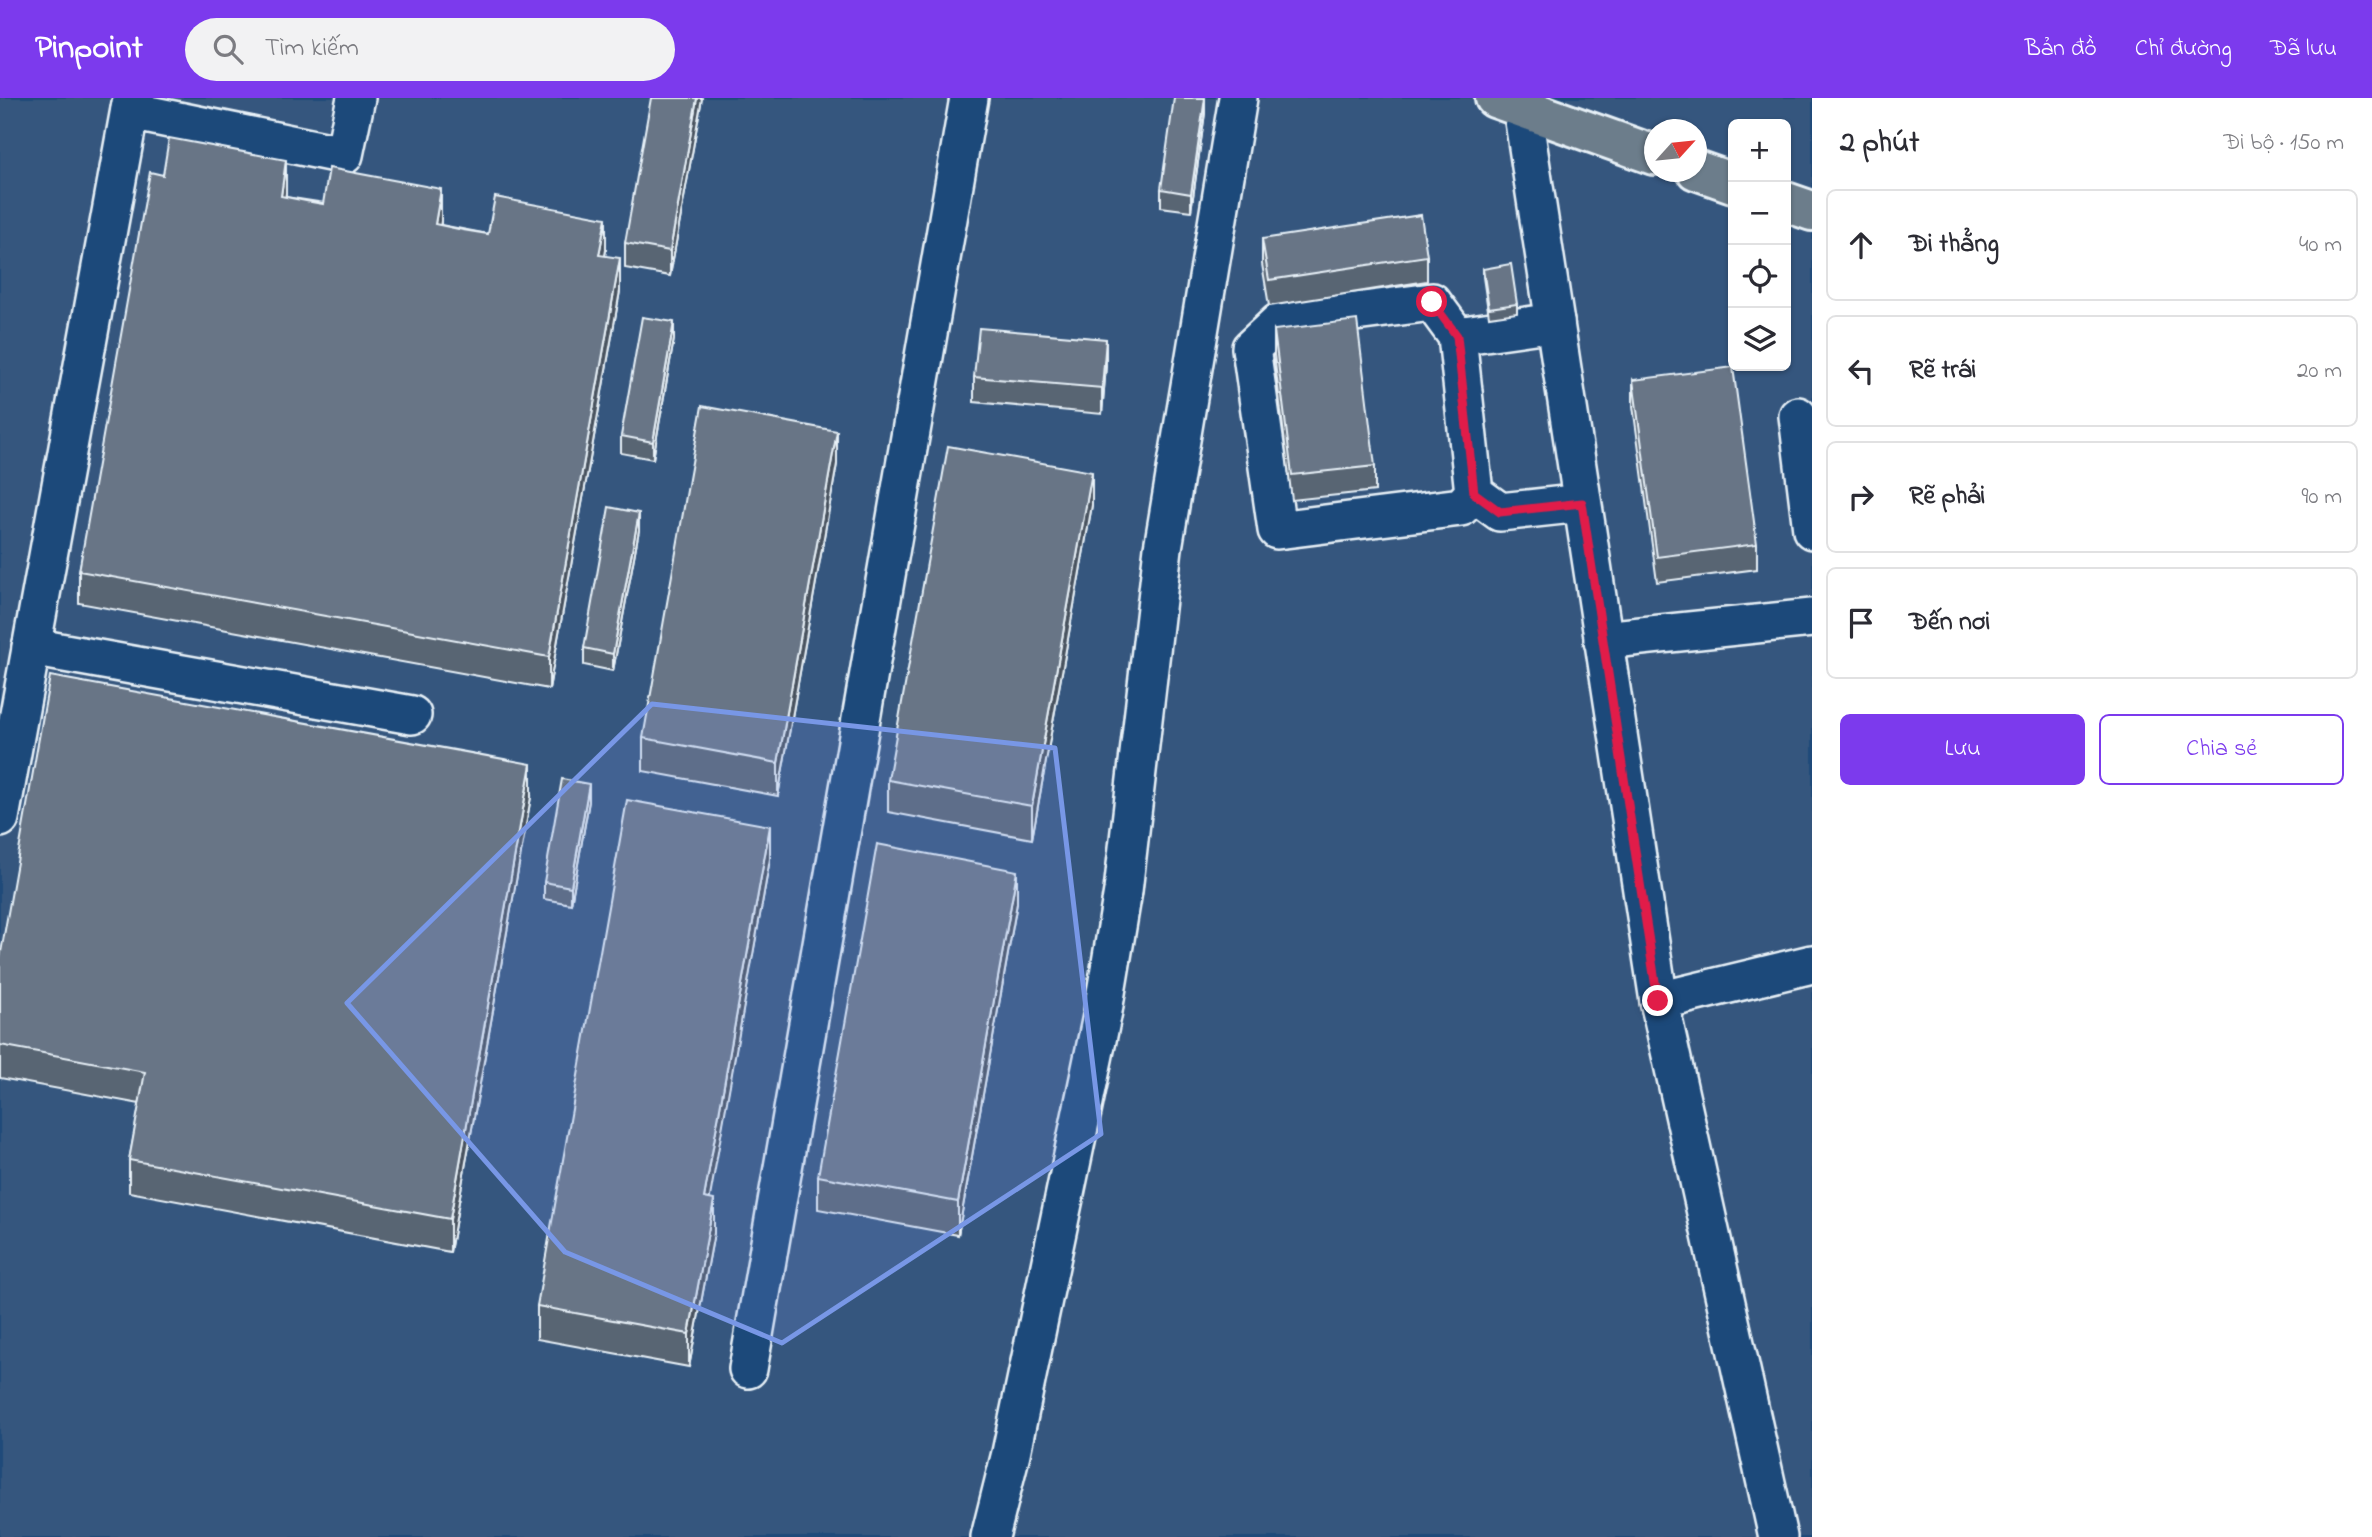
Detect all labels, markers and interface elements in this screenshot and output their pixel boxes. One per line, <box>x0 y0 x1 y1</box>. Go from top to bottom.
search box <box>185 18 675 81</box>
text: Pinpoint <box>35 25 143 73</box>
icon: search <box>209 30 247 68</box>
text: Tìm kiếm <box>265 30 359 68</box>
text: Bản đồ <box>2025 32 2097 67</box>
text: Chỉ đường <box>2135 32 2232 67</box>
text: Đã lưu <box>2270 32 2337 67</box>
north arrow <box>1644 119 1707 182</box>
map controls <box>1728 119 1791 371</box>
button: + <box>1728 119 1791 182</box>
text: 2 phút <box>1840 122 1919 166</box>
text: Đi bộ · 150 m <box>2223 127 2344 160</box>
button: − <box>1728 182 1791 245</box>
icon: ahead <box>1842 226 1880 264</box>
text: Đi thẳng <box>1909 226 1999 264</box>
text: 40 m <box>2299 229 2342 262</box>
button: locate <box>1728 245 1791 308</box>
route start <box>1416 286 1447 317</box>
button: layers <box>1728 308 1791 371</box>
icon: left <box>1842 352 1880 390</box>
text: Rẽ trái <box>1909 352 1976 390</box>
text: 20 m <box>2297 355 2342 388</box>
icon: right <box>1842 478 1880 516</box>
text: Rẽ phải <box>1909 478 1985 516</box>
text: 90 m <box>2302 481 2342 514</box>
icon: arrive <box>1842 604 1880 642</box>
text: Đến nơi <box>1909 604 1990 642</box>
button: Lưu <box>1840 714 2085 785</box>
button: Chia sẻ <box>2099 714 2344 785</box>
route end <box>1642 985 1673 1016</box>

